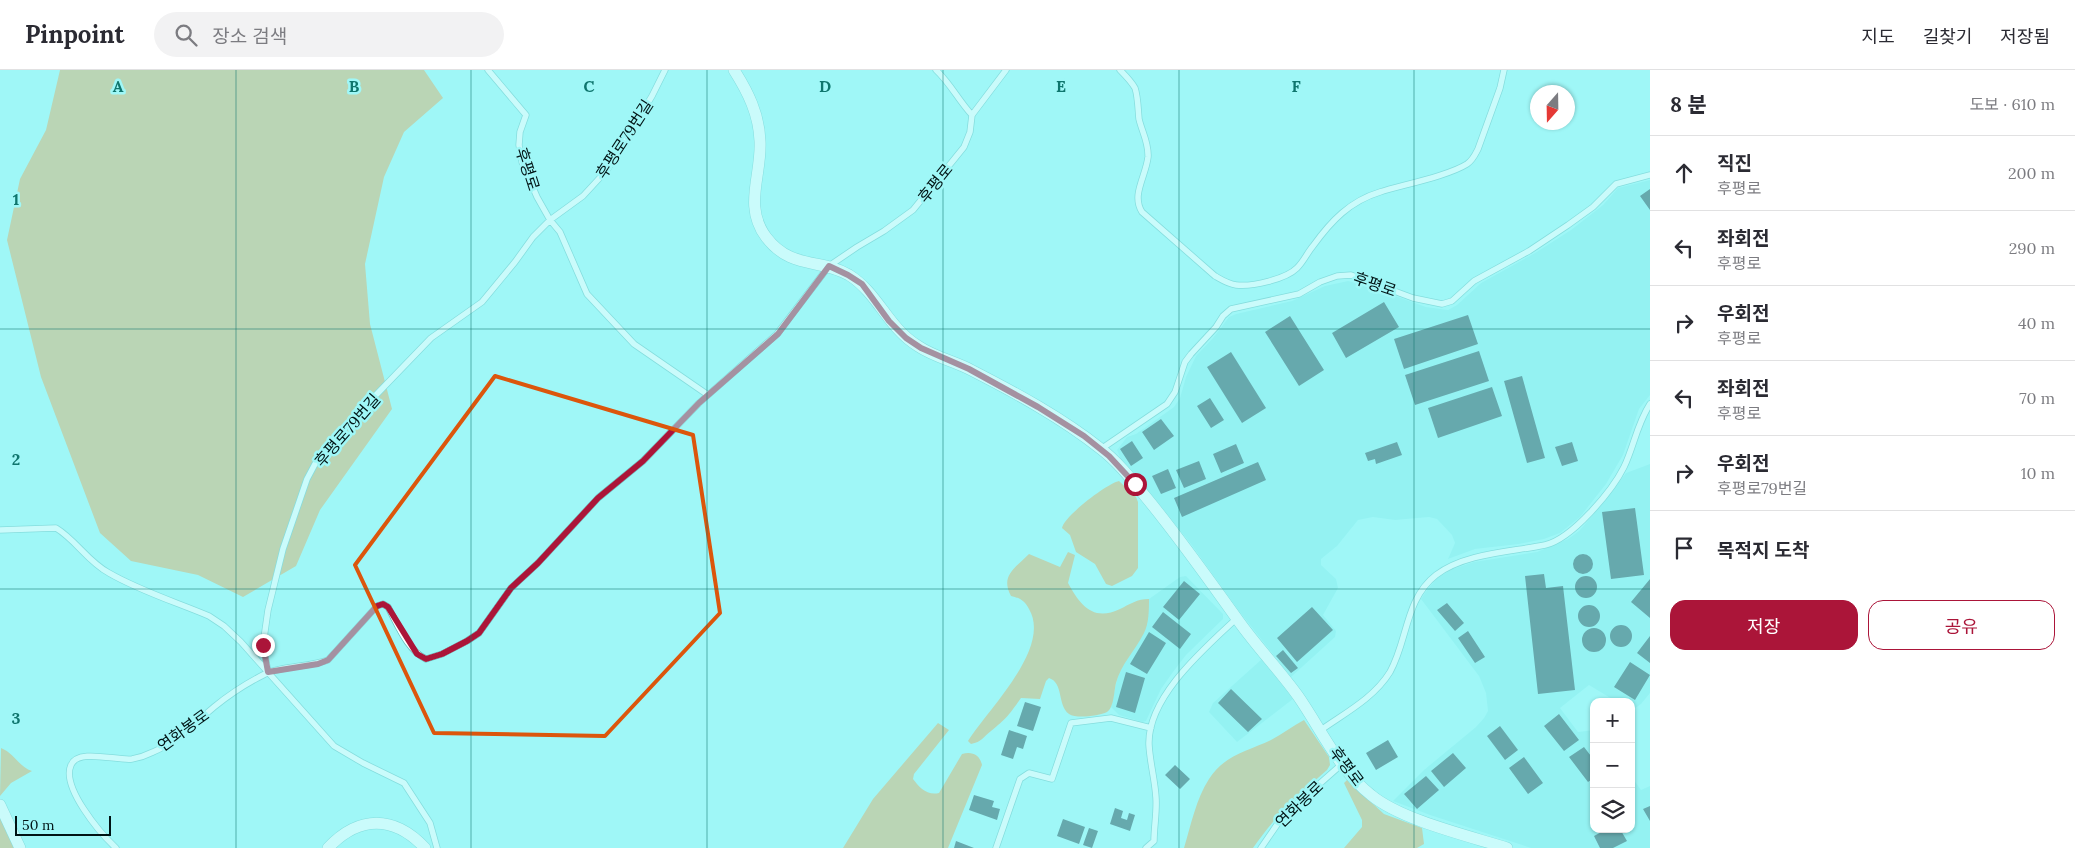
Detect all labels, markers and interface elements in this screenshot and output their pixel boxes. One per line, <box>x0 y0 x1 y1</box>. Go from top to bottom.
search box <box>154 12 504 57</box>
text: Pinpoint <box>25 19 124 50</box>
icon: search <box>172 21 200 49</box>
text: 장소 검색 <box>212 24 287 48</box>
text: 지도 <box>1862 25 1895 48</box>
text: 길찾기 <box>1923 25 1972 48</box>
text: 저장됨 <box>2000 25 2050 48</box>
text: A <box>113 76 124 96</box>
text: B <box>349 76 360 96</box>
text: C <box>583 76 595 96</box>
text: D <box>819 76 831 96</box>
text: E <box>1056 76 1066 96</box>
text: F <box>1291 76 1301 96</box>
north arrow <box>1530 85 1575 130</box>
text: 8 분 <box>1670 91 1707 118</box>
text: 도보 · 610 m <box>1970 94 2055 114</box>
street label: 후평로79번길 <box>591 96 657 182</box>
street label: 후평로 <box>512 145 544 193</box>
text: 직진 <box>1717 151 1752 175</box>
street label: 후평로 <box>913 159 957 206</box>
icon: ahead <box>1670 159 1698 187</box>
text: 200 m <box>2008 163 2055 183</box>
text: 후평로 <box>1717 178 1761 198</box>
text: 1 <box>13 189 19 209</box>
text: 좌회전 <box>1717 226 1769 250</box>
icon: left <box>1670 234 1698 262</box>
text: 290 m <box>2009 238 2055 258</box>
text: 후평로 <box>1717 253 1761 273</box>
street label: 후평로 <box>1351 267 1399 301</box>
text: 우회전 <box>1717 301 1769 325</box>
icon: right <box>1670 309 1698 337</box>
text: 40 m <box>2018 313 2055 333</box>
text: 후평로 <box>1717 328 1761 348</box>
text: 좌회전 <box>1717 376 1769 400</box>
icon: left <box>1670 384 1698 412</box>
text: 70 m <box>2019 388 2055 408</box>
street label: 후평로79번길 <box>310 389 384 471</box>
text: 후평로 <box>1717 403 1761 423</box>
text: 2 <box>12 449 20 469</box>
text: 우회전 <box>1717 451 1769 475</box>
icon: right <box>1670 459 1698 487</box>
text: 10 m <box>2021 463 2055 483</box>
route start <box>1124 473 1147 496</box>
text: 후평로79번길 <box>1717 478 1807 498</box>
icon: arrive <box>1670 534 1698 562</box>
text: 목적지 도착 <box>1717 538 1809 562</box>
button: 저장 <box>1670 600 1858 650</box>
button: 공유 <box>1868 600 2055 650</box>
route end <box>252 634 275 657</box>
map controls <box>1590 698 1635 833</box>
button: + <box>1590 698 1635 743</box>
street label: 연화봉로 <box>153 704 213 755</box>
text: 3 <box>12 708 21 728</box>
street label: 후평로 <box>1326 742 1368 790</box>
button: − <box>1590 743 1635 788</box>
street label: 연화봉로 <box>1271 776 1327 832</box>
button: layers <box>1590 788 1635 833</box>
scale bar <box>15 813 111 836</box>
text: 50 m <box>22 816 55 834</box>

